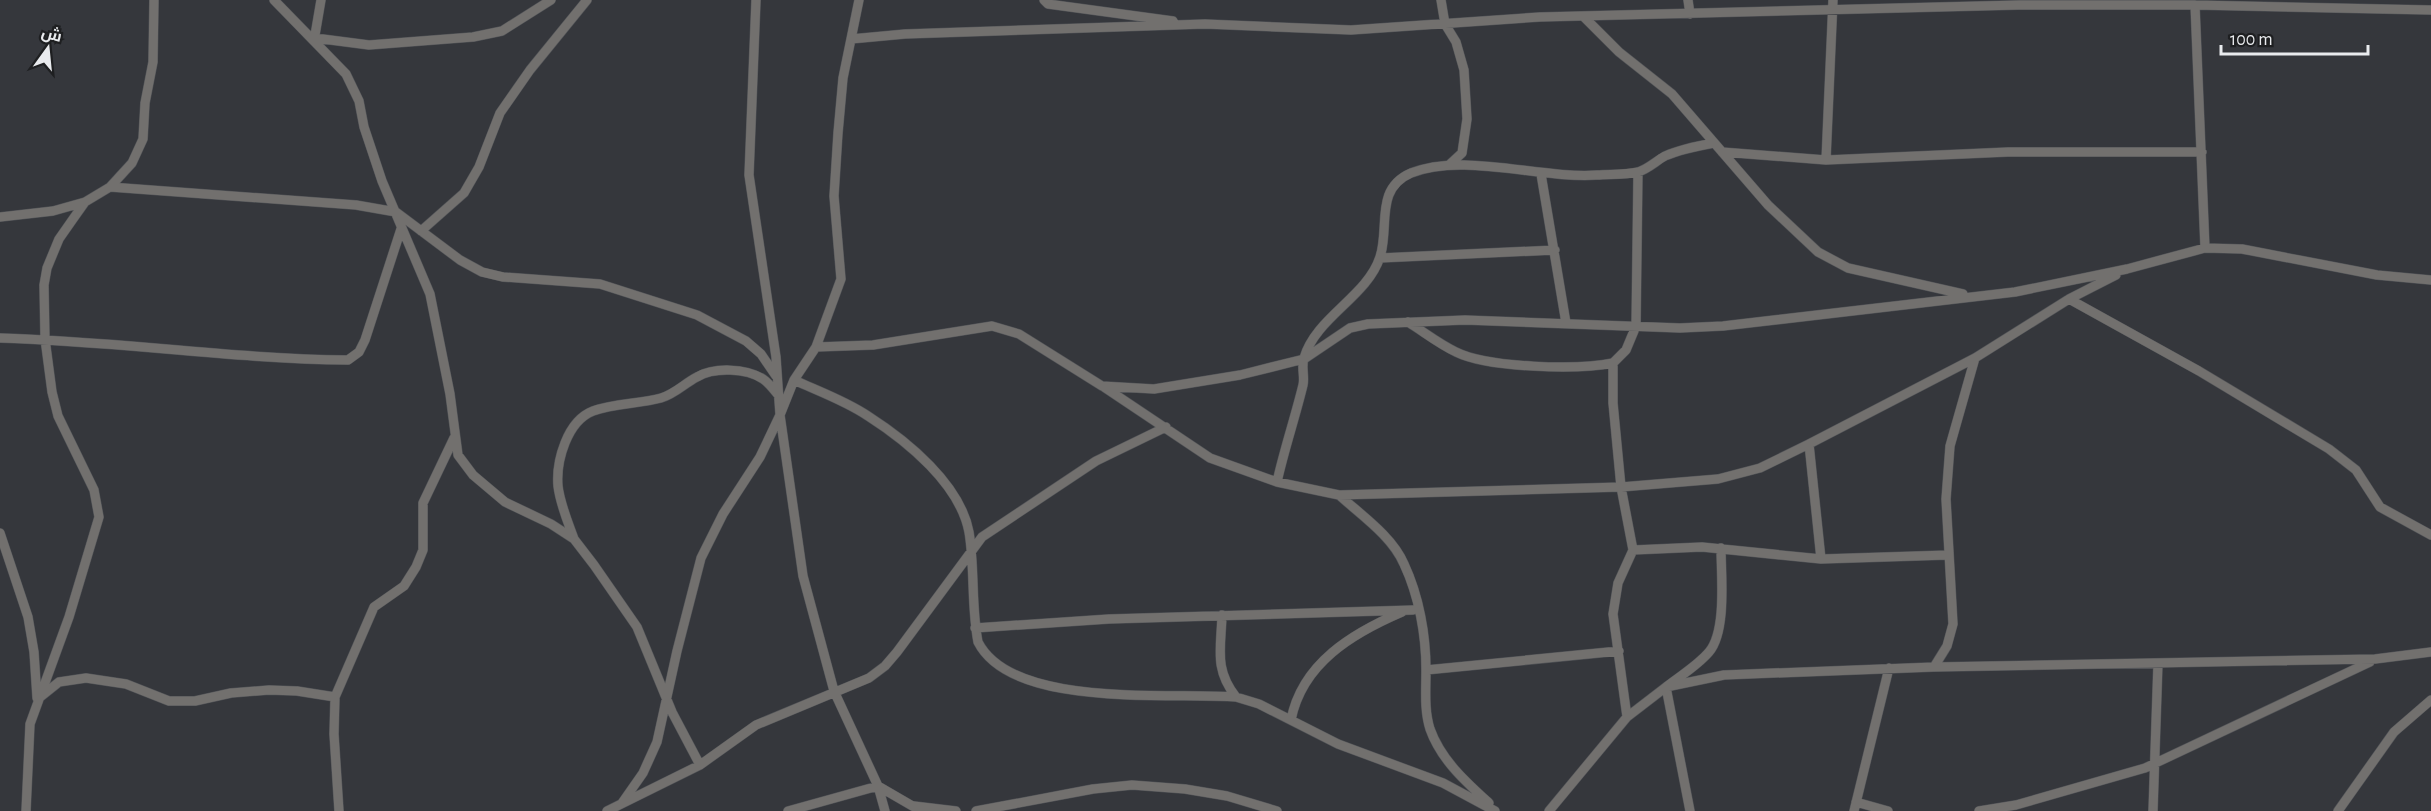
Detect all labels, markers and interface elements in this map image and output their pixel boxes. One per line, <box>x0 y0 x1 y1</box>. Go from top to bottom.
north arrow <box>18 18 78 78</box>
scale bar <box>2221 18 2368 56</box>
text: ش <box>39 23 64 46</box>
text: 100 m <box>2230 31 2273 49</box>

